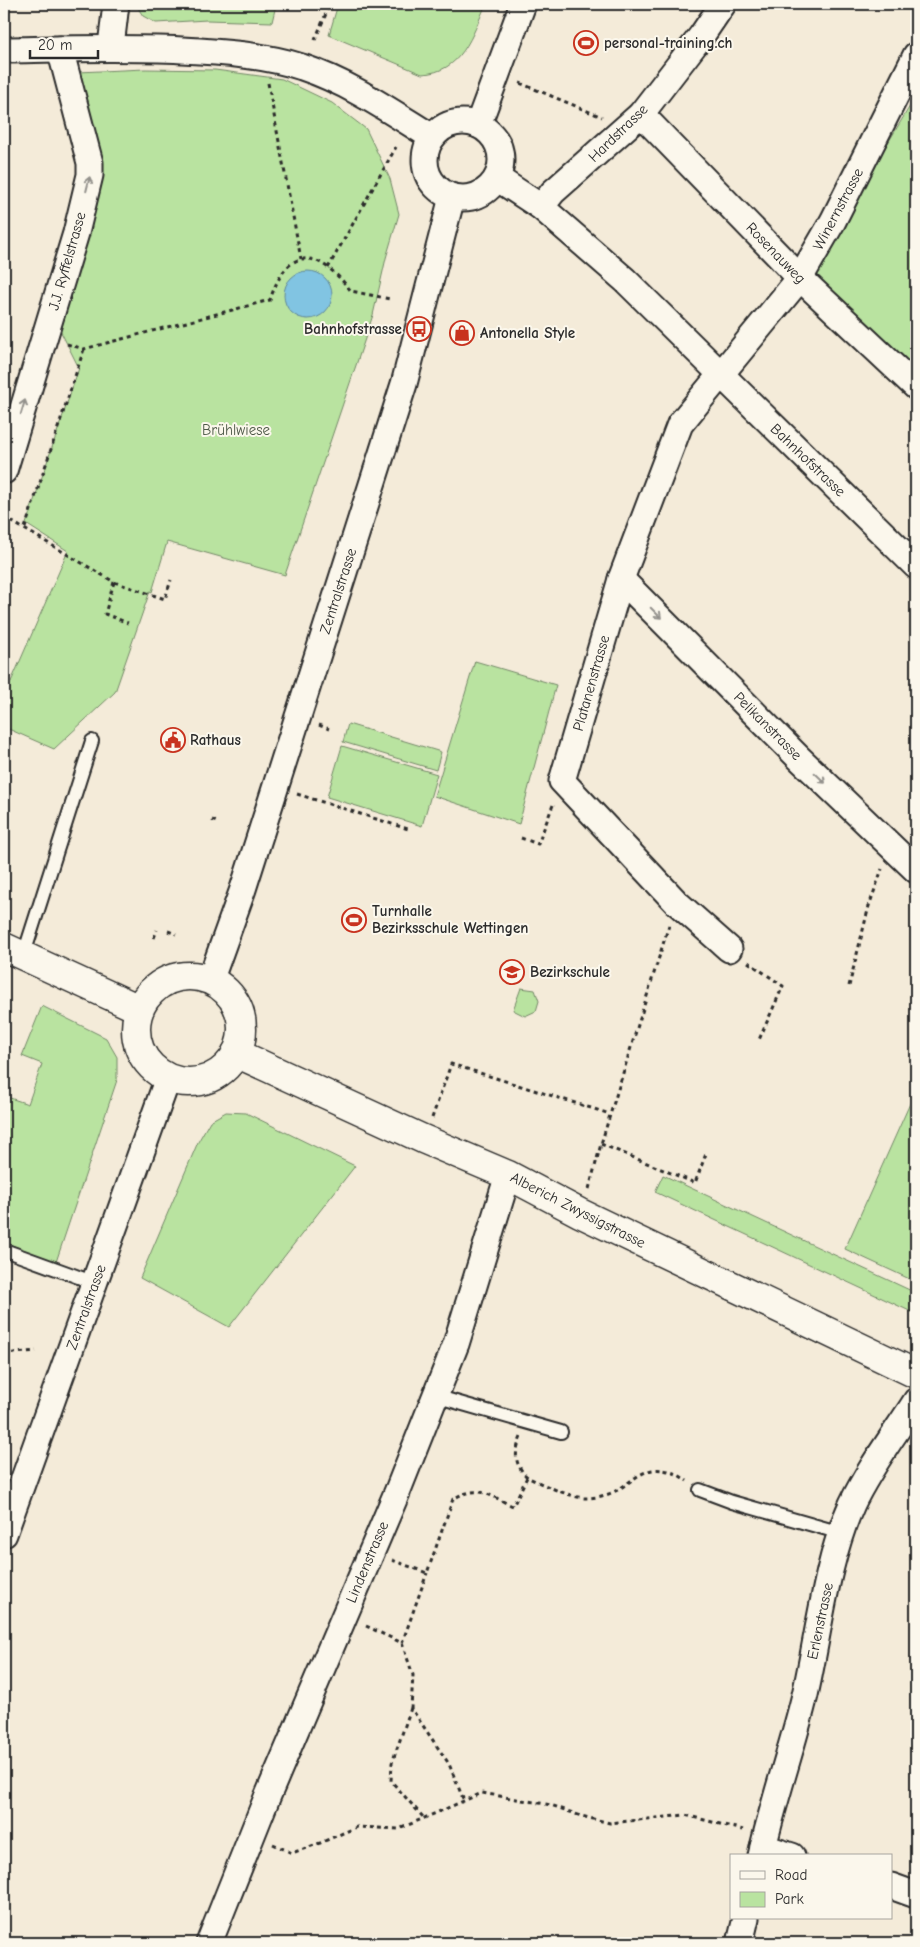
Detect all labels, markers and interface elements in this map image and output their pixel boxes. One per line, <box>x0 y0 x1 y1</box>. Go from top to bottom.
scale bar <box>30 28 98 60</box>
sports icon: personal-training.ch <box>573 30 599 56</box>
place label: personal-training.ch <box>604 34 732 52</box>
text: 20 m <box>38 36 72 54</box>
street label: Hardstrasse <box>584 100 652 166</box>
street label: Winernstrasse <box>809 164 867 253</box>
one-way arrow <box>84 176 93 192</box>
street label: J.J. Ryffelstrasse <box>44 209 90 312</box>
street label: Rosenauweg <box>742 219 810 287</box>
bus stop icon: Bahnhofstrasse <box>406 316 432 342</box>
place label: Bahnhofstrasse <box>304 320 402 338</box>
shop icon: Antonella Style <box>449 320 475 346</box>
place label: Antonella Style <box>480 324 575 342</box>
one-way arrow <box>19 400 29 416</box>
street label: Bahnhofstrasse <box>767 420 850 501</box>
park label: Brühlwiese <box>202 421 270 439</box>
street label: Zentralstrasse <box>316 545 361 636</box>
one-way arrow <box>650 607 662 619</box>
street label: Platanenstrasse <box>569 632 613 733</box>
street label: Pelikanstrasse <box>730 688 806 764</box>
public building icon: Rathaus <box>160 727 186 753</box>
place label: Rathaus <box>190 731 241 749</box>
one-way arrow <box>814 772 826 784</box>
place label: Turnhalle Bezirksschule Wettingen <box>372 902 528 937</box>
sports icon: Turnhalle Bezirksschule Wettingen <box>341 907 367 933</box>
school or university icon: Bezirkschule <box>499 959 525 985</box>
place label: Bezirkschule <box>530 963 610 981</box>
street label: Alberich Zwyssigstrasse <box>507 1168 649 1252</box>
street label: Zentralstrasse <box>62 1261 110 1352</box>
street label: Lindenstrasse <box>342 1518 392 1605</box>
street label: Erlenstrasse <box>803 1581 837 1661</box>
legend <box>730 1854 892 1920</box>
text: Road <box>775 1866 807 1884</box>
text: Park <box>775 1890 804 1908</box>

